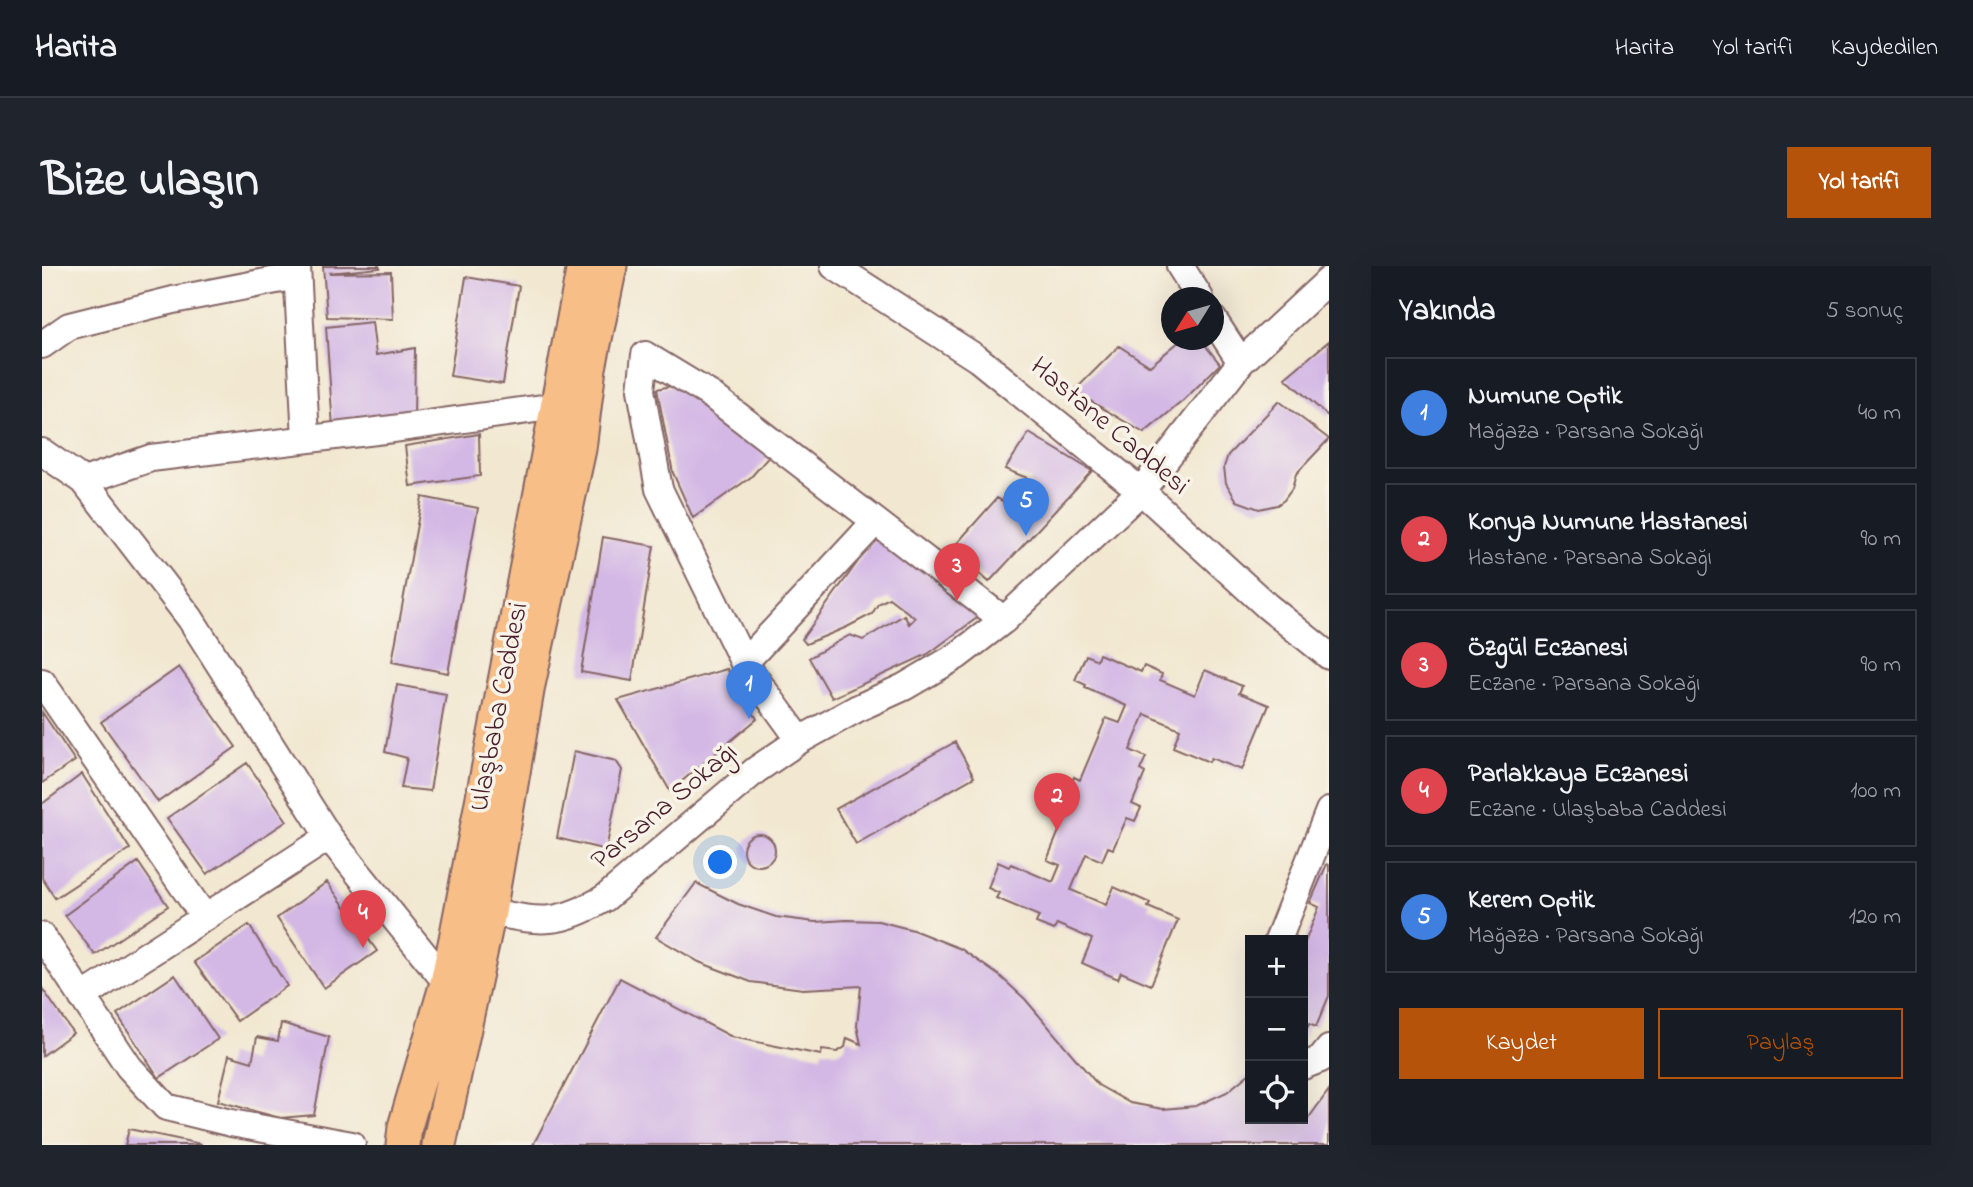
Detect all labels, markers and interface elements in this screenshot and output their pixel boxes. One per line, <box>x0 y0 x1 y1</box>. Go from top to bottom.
text: Harita <box>35 24 117 72</box>
text: Harita <box>1615 31 1674 66</box>
text: Yol tarifi <box>1712 31 1793 66</box>
text: Kaydedilen <box>1831 31 1938 66</box>
text: Bize ulaşın <box>42 146 259 218</box>
button: Yol tarifi <box>1787 147 1931 218</box>
north arrow <box>1161 287 1224 350</box>
text: Yakında <box>1399 290 1495 334</box>
text: 5 sonuç <box>1826 295 1903 328</box>
street label: Hastane Caddesi <box>1020 348 1198 506</box>
text: Numune Optik <box>1468 378 1622 416</box>
text: 1 <box>1420 397 1428 430</box>
text: 40 m <box>1858 397 1901 430</box>
text: Mağaza · Parsana Sokağı <box>1468 416 1704 449</box>
pin: 5 <box>1003 478 1049 536</box>
text: Konya Numune Hastanesi <box>1468 504 1748 542</box>
text: 2 <box>1418 523 1430 556</box>
text: 90 m <box>1861 523 1901 556</box>
text: Hastane · Parsana Sokağı <box>1468 542 1712 575</box>
pin: 3 <box>934 543 980 601</box>
street label: Ulaşbaba Caddesi <box>460 599 540 815</box>
text: Özgül Eczanesi <box>1468 630 1628 668</box>
text: 3 <box>1419 649 1429 682</box>
text: 90 m <box>1861 649 1901 682</box>
pin: 1 <box>726 661 772 719</box>
text: Eczane · Parsana Sokağı <box>1468 668 1700 701</box>
street label: Parsana Sokağı <box>583 733 747 881</box>
text: Parlakkaya Eczanesi <box>1468 756 1688 794</box>
pin: 2 <box>1034 773 1080 831</box>
text: 4 <box>1419 775 1429 808</box>
text: 100 m <box>1850 775 1901 808</box>
text: Eczane · Ulaşbaba Caddesi <box>1468 794 1727 827</box>
your location <box>703 845 737 879</box>
text: Kerem Optik <box>1468 882 1595 920</box>
pin: 4 <box>340 890 386 948</box>
text: 5 <box>1417 901 1431 934</box>
text: 120 m <box>1849 901 1901 934</box>
text: Mağaza · Parsana Sokağı <box>1468 920 1704 953</box>
map controls <box>1245 935 1308 1124</box>
button: + <box>1245 935 1308 998</box>
button: − <box>1245 998 1308 1061</box>
button: Kaydet <box>1399 1008 1644 1079</box>
button: Paylaş <box>1658 1008 1903 1079</box>
button: locate <box>1245 1061 1308 1124</box>

